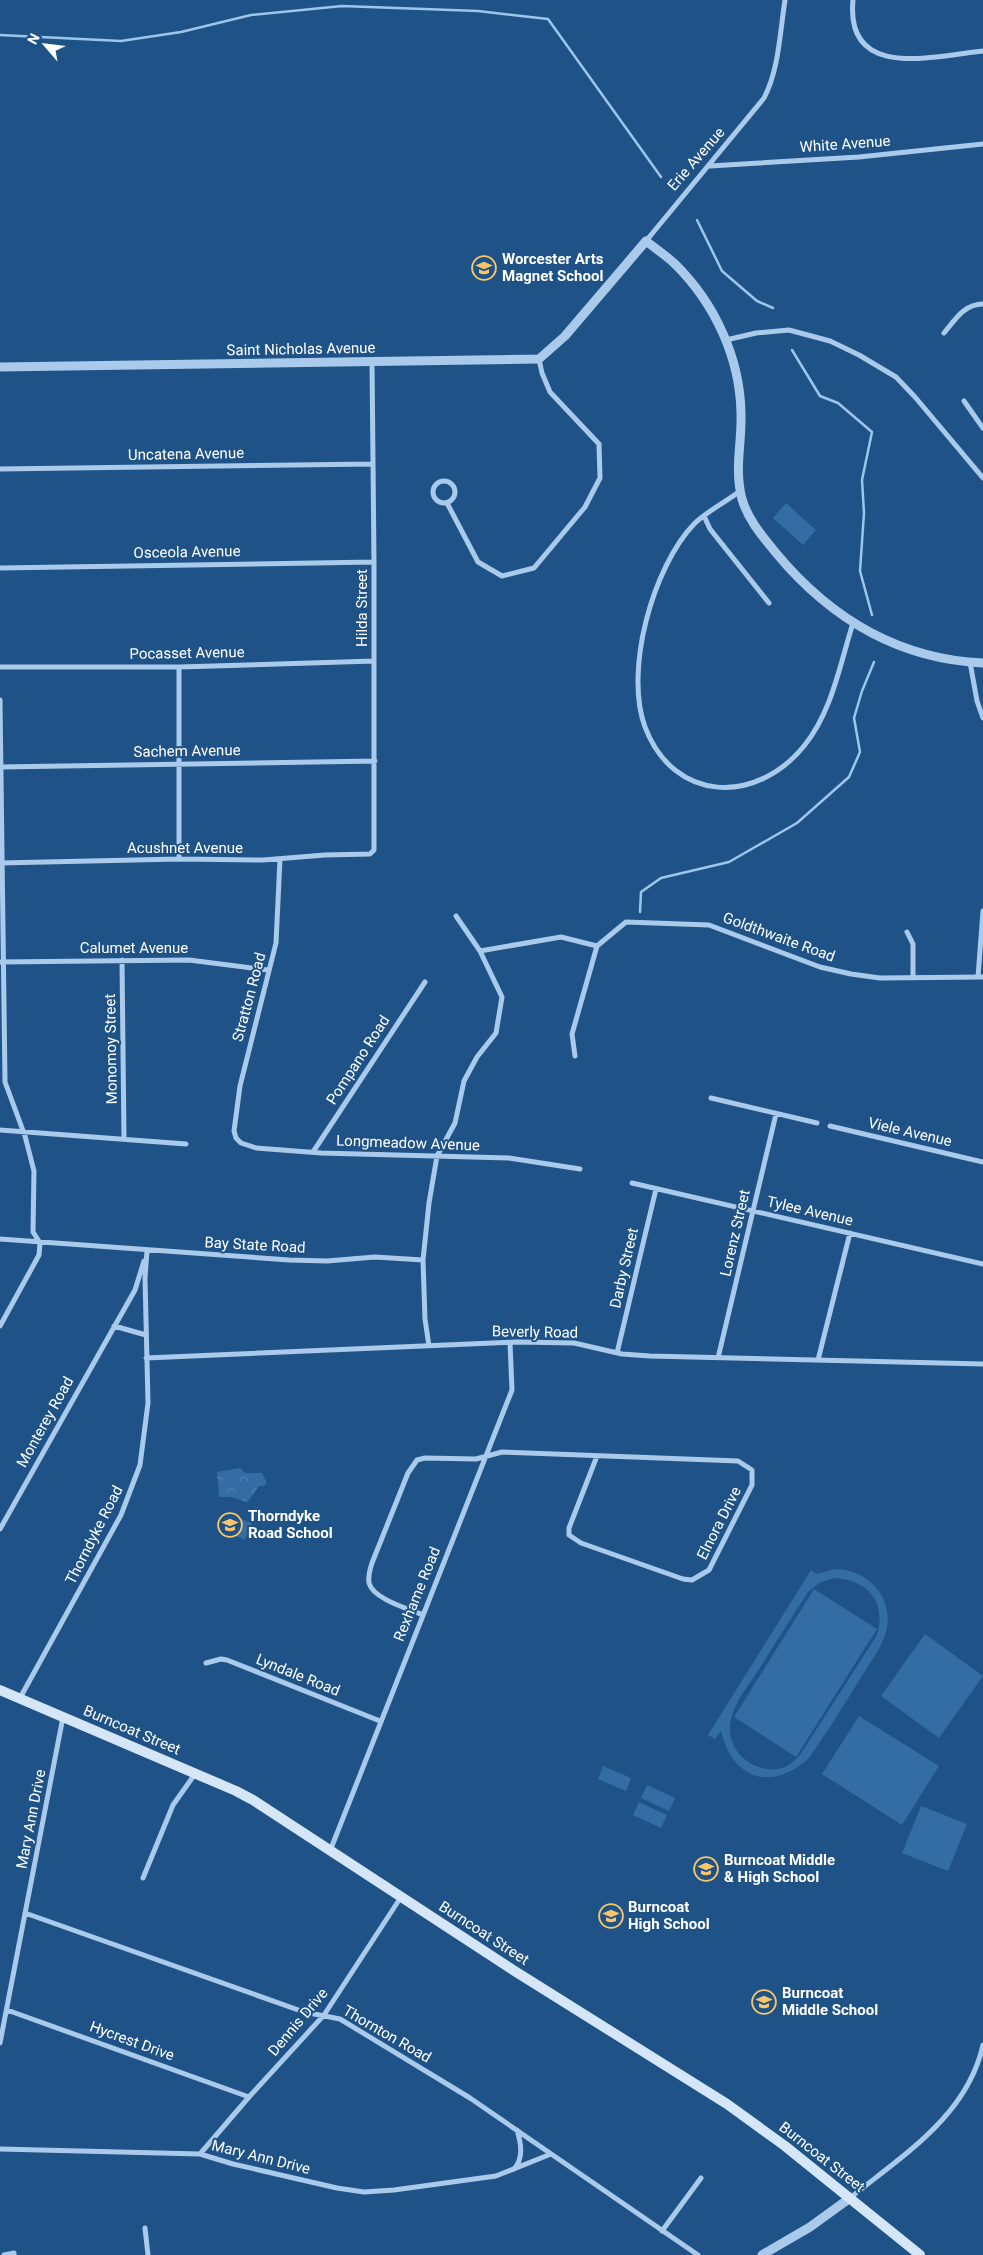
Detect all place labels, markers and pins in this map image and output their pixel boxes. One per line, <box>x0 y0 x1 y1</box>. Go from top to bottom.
place label: Worcester Arts Magnet School <box>502 250 604 285</box>
school or university icon: Worcester Arts Magnet School <box>471 255 497 281</box>
place label: Thorndyke Road School <box>248 1507 333 1542</box>
school or university icon: Thorndyke Road School <box>217 1512 243 1538</box>
place label: Burncoat Middle & High School <box>724 1851 835 1886</box>
school or university icon: Burncoat Middle & High School <box>693 1856 719 1882</box>
place label: Burncoat High School <box>628 1898 710 1933</box>
school or university icon: Burncoat High School <box>598 1903 624 1929</box>
place label: Burncoat Middle School <box>782 1984 878 2019</box>
school or university icon: Burncoat Middle School <box>751 1989 777 2015</box>

